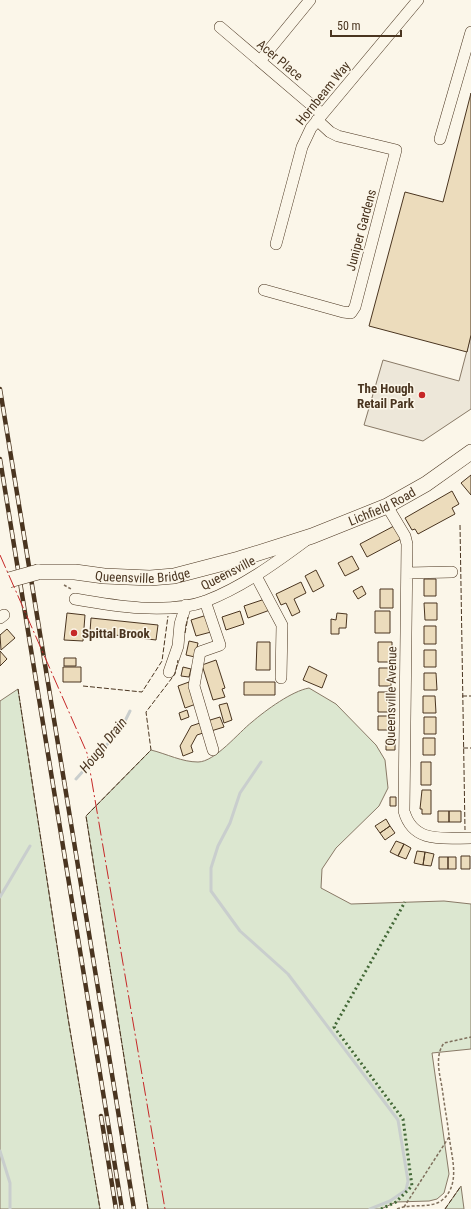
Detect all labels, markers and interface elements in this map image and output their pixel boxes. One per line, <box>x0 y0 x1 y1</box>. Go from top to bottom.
scale bar <box>331 12 401 38</box>
text: 50 m <box>337 19 361 33</box>
street label: Acer Place <box>254 37 306 83</box>
street label: Hornbeam Way <box>293 58 354 128</box>
street label: Juniper Gardens <box>343 188 379 272</box>
place label: The Hough Retail Park <box>357 381 415 411</box>
marker: The Hough Retail Park <box>417 390 427 400</box>
street label: Lichfield Road <box>346 484 418 528</box>
street label: Queensville <box>198 553 258 593</box>
street label: Queensville Bridge <box>94 565 192 586</box>
place label: Spittal Brook <box>82 626 150 641</box>
marker: Spittal Brook <box>69 628 79 638</box>
street label: Queensville Avenue <box>383 646 399 746</box>
water label: Hough Drain <box>76 714 130 776</box>

